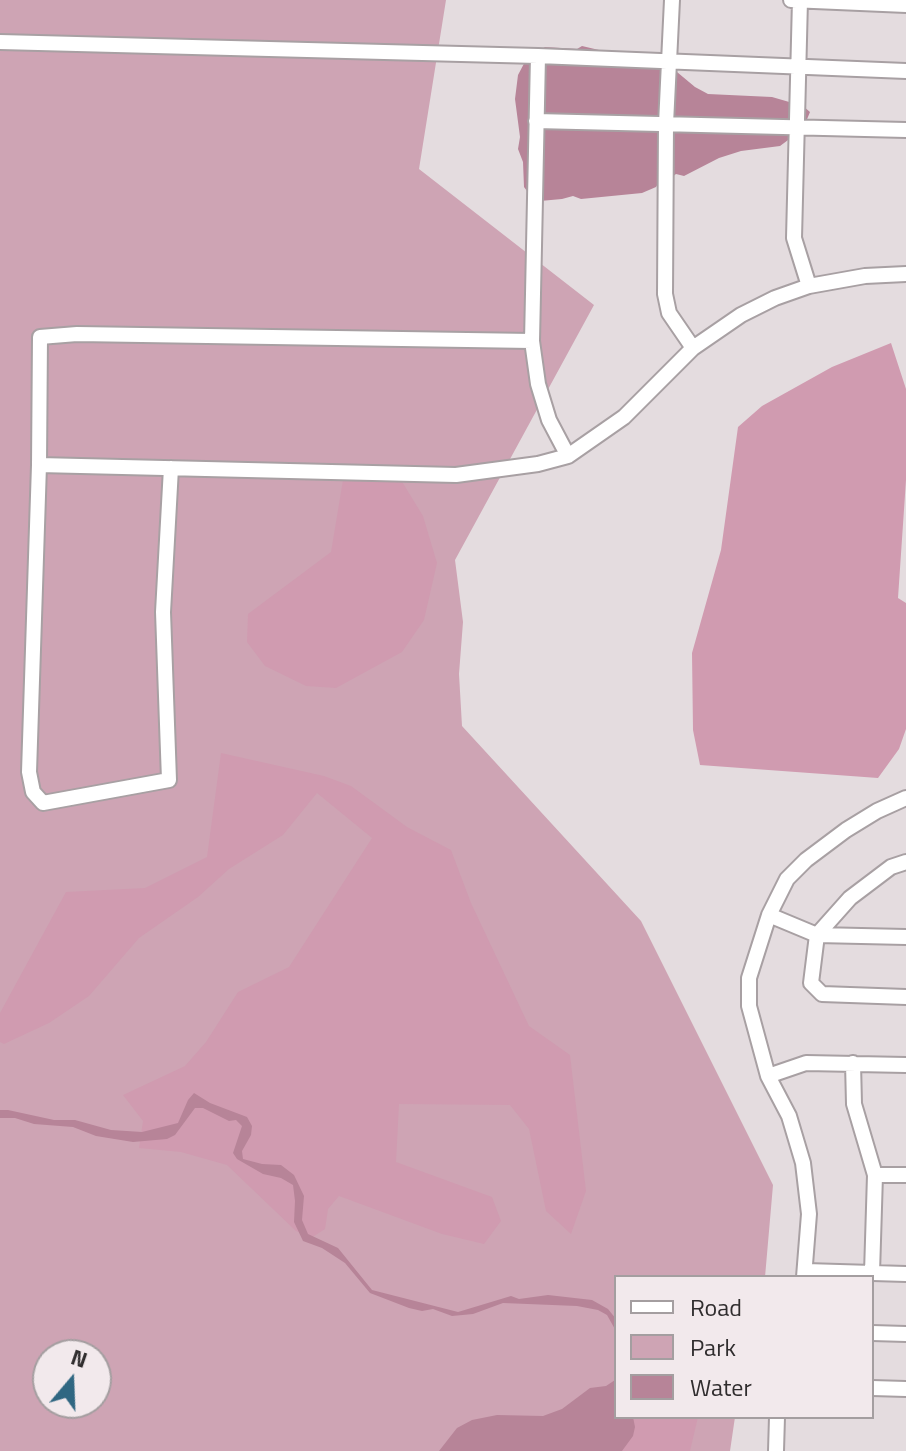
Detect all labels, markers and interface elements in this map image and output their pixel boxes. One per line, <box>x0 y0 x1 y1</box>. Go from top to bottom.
legend <box>614 1275 874 1419</box>
text: Road <box>690 1289 742 1325</box>
text: Park <box>690 1329 736 1365</box>
north arrow <box>32 1339 112 1419</box>
text: N <box>66 1340 92 1377</box>
text: Water <box>690 1369 752 1405</box>

